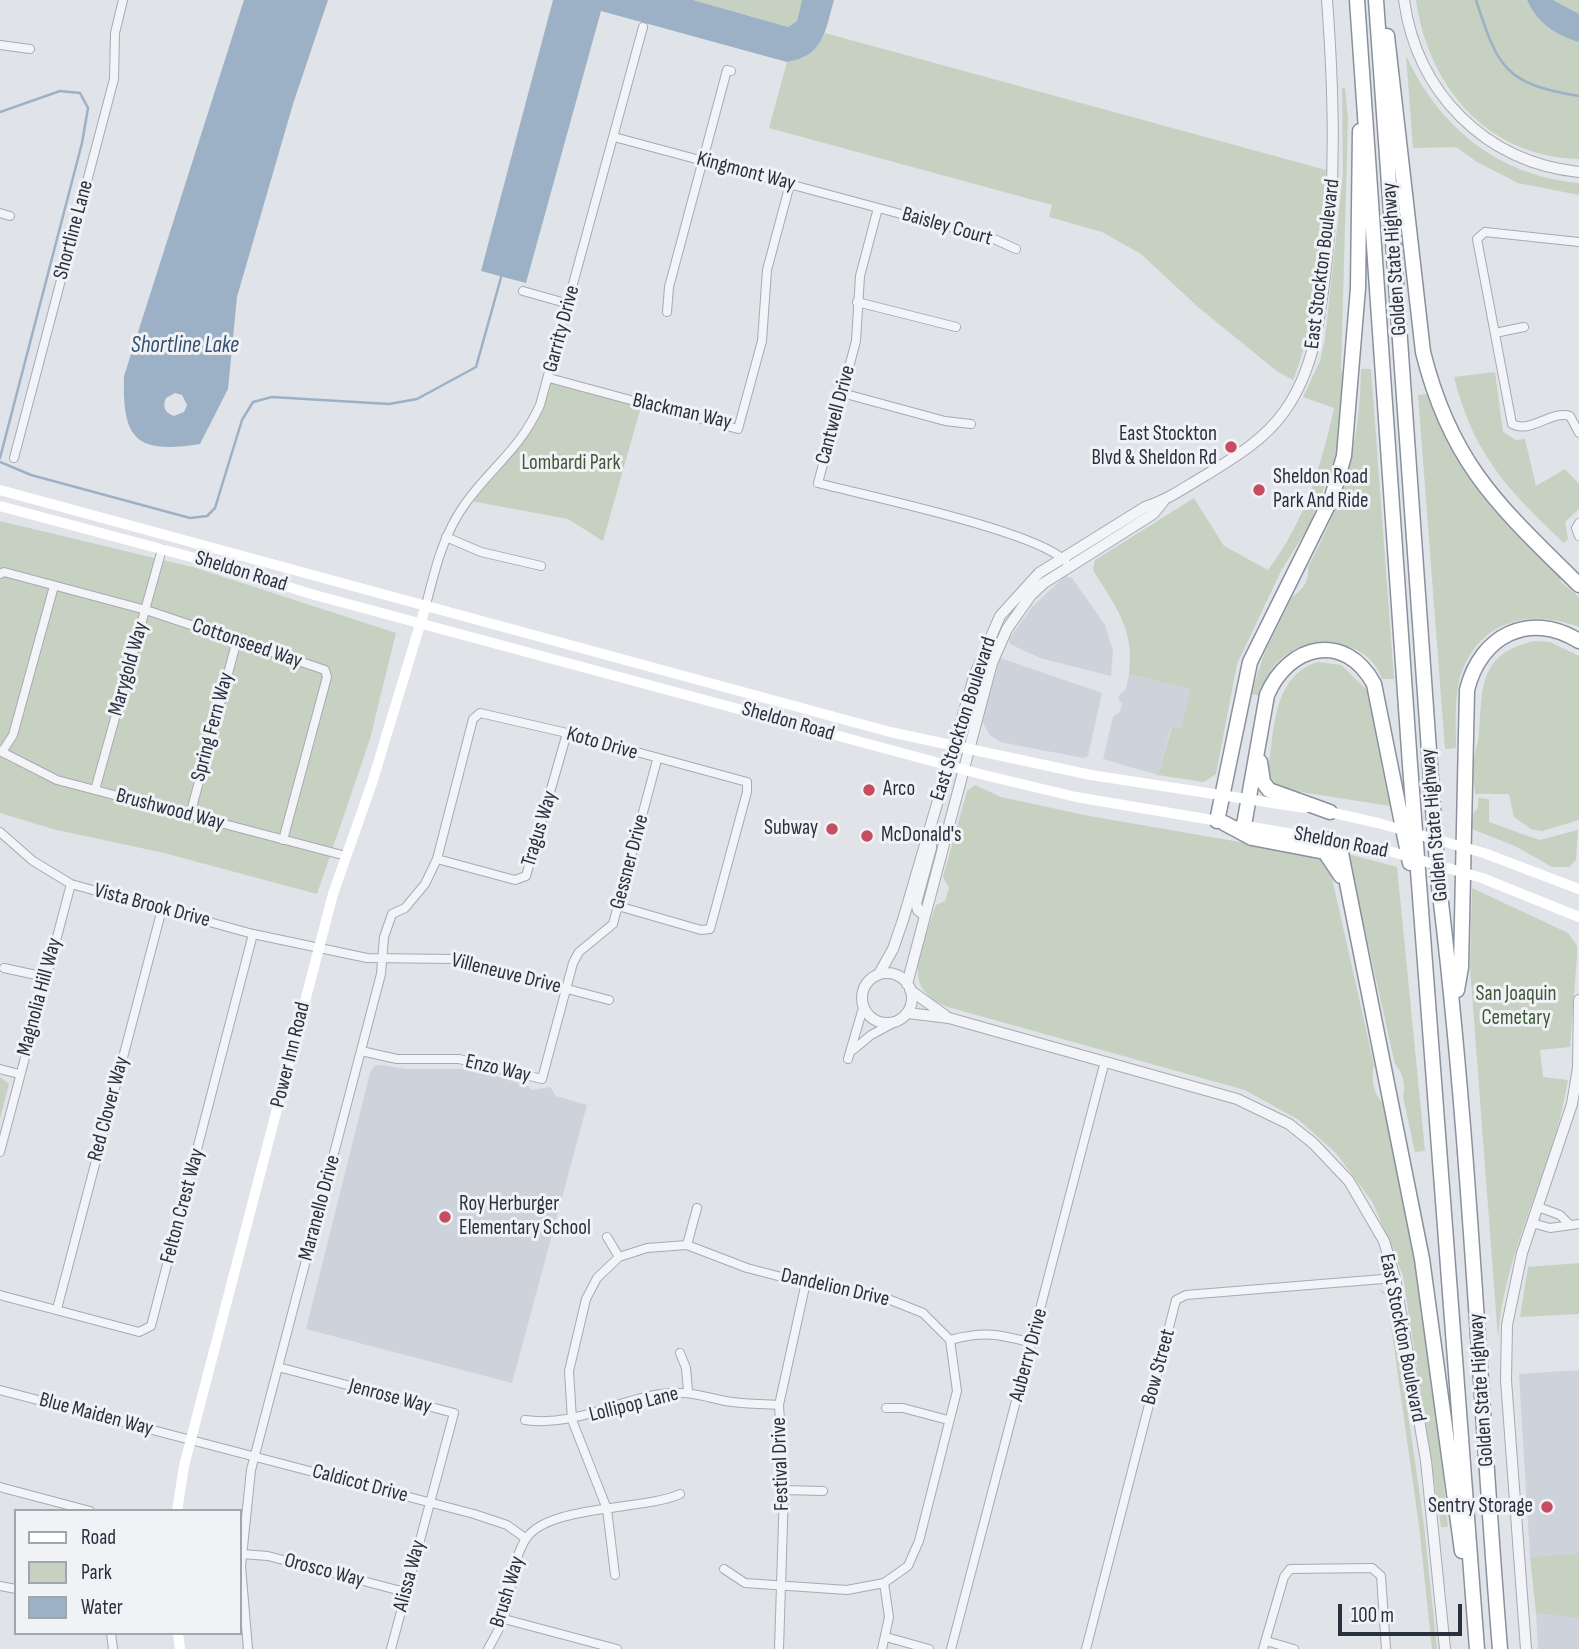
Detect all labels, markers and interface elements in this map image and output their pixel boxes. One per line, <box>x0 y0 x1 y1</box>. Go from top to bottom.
street label: Kingmont Way <box>694 147 798 197</box>
street label: Shortline Lane <box>49 178 99 282</box>
street label: East Stockton Boulevard <box>1300 178 1346 350</box>
street label: Golden State Highway <box>1377 182 1413 336</box>
street label: Baisley Court <box>899 202 995 252</box>
street label: Garrity Drive <box>538 283 586 375</box>
water label: Shortline Lake <box>131 332 239 360</box>
street label: Cantwell Drive <box>811 363 861 467</box>
street label: Blackman Way <box>630 388 734 436</box>
place label: East Stockton Blvd & Sheldon Rd <box>1091 422 1217 472</box>
marker: East Stockton Blvd & Sheldon Rd <box>1223 439 1239 455</box>
park label: Lombardi Park <box>522 451 620 477</box>
place label: Sheldon Road Park And Ride <box>1273 465 1368 515</box>
marker: Sheldon Road Park And Ride <box>1251 482 1267 498</box>
street label: Sheldon Road <box>192 546 290 598</box>
street label: Cottonseed Way <box>189 613 305 675</box>
street label: Marygold Way <box>104 619 154 719</box>
street label: East Stockton Boulevard <box>926 634 1002 804</box>
street label: Spring Fern Way <box>186 670 240 784</box>
street label: Sheldon Road <box>739 697 837 747</box>
street label: Koto Drive <box>564 722 640 766</box>
street label: Golden State Highway <box>1416 747 1454 903</box>
place label: Arco <box>883 777 915 803</box>
marker: Arco <box>861 782 877 798</box>
street label: Brushwood Way <box>113 783 227 837</box>
street label: Tragus Way <box>517 788 563 870</box>
street label: Gessner Drive <box>605 812 655 912</box>
place label: Subway <box>764 816 818 842</box>
marker: Subway <box>824 821 840 837</box>
street label: Sheldon Road <box>1292 822 1390 864</box>
place label: McDonald's <box>881 823 961 849</box>
marker: McDonald's <box>859 828 875 844</box>
street label: Vista Brook Drive <box>91 878 213 934</box>
street label: Magnolia Hill Way <box>12 935 68 1059</box>
street label: Villeneuve Drive <box>449 948 563 1000</box>
park label: San Joaquin Cemetary <box>1476 982 1556 1032</box>
street label: Power Inn Road <box>266 1000 316 1110</box>
street label: Enzo Way <box>463 1049 533 1089</box>
street label: Red Clover Way <box>83 1054 135 1164</box>
street label: Felton Crest Way <box>156 1146 210 1266</box>
street label: Maranello Drive <box>294 1152 346 1264</box>
place label: Roy Herburger Elementary School <box>459 1192 591 1242</box>
marker: Roy Herburger Elementary School <box>437 1209 453 1225</box>
street label: East Stockton Boulevard <box>1373 1252 1431 1424</box>
street label: Dandelion Drive <box>778 1263 892 1313</box>
street label: Auberry Drive <box>1005 1306 1053 1404</box>
street label: Golden State Highway <box>1464 1313 1500 1467</box>
street label: Bow Street <box>1137 1326 1181 1408</box>
street label: Jenrose Way <box>346 1374 434 1420</box>
street label: Lollipop Lane <box>587 1382 681 1428</box>
street label: Blue Maiden Way <box>36 1388 156 1442</box>
street label: Festival Drive <box>767 1417 795 1511</box>
street label: Caldicot Drive <box>309 1459 411 1509</box>
place label: Sentry Storage <box>1428 1494 1533 1520</box>
marker: Sentry Storage <box>1539 1499 1555 1515</box>
legend <box>14 1509 242 1635</box>
text: Road <box>81 1525 116 1550</box>
street label: Alissa Way <box>388 1538 432 1614</box>
street label: Orosco Way <box>281 1548 367 1594</box>
street label: Brush Way <box>485 1553 531 1631</box>
text: Park <box>81 1560 112 1585</box>
scale bar <box>1341 1590 1465 1634</box>
text: Water <box>81 1595 123 1620</box>
text: 100 m <box>1351 1603 1394 1628</box>

